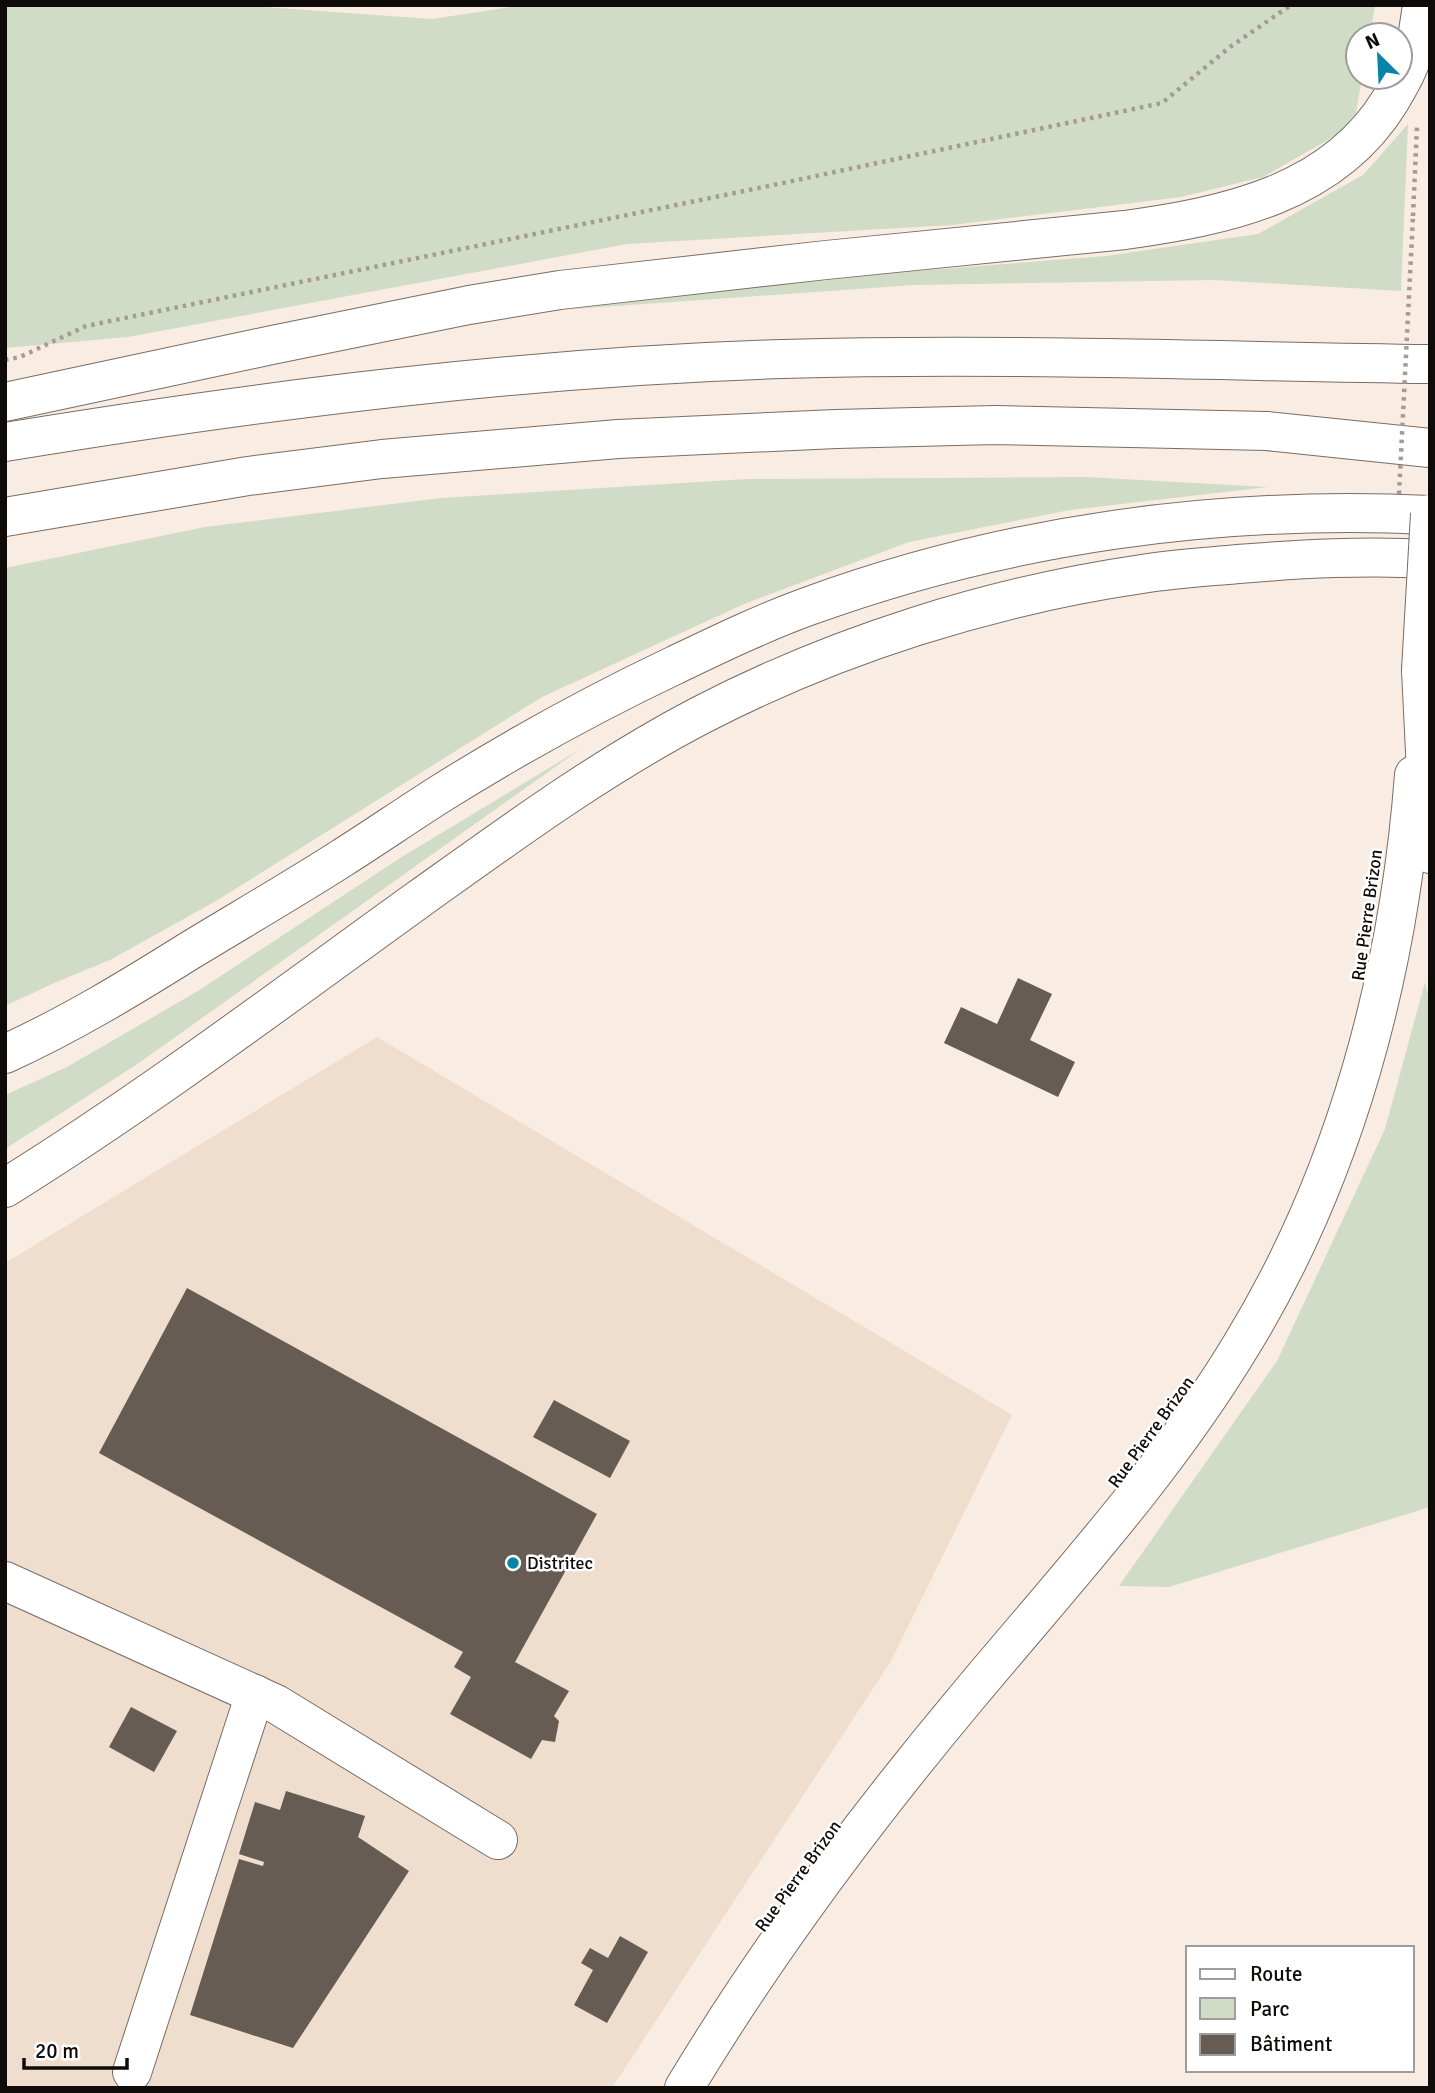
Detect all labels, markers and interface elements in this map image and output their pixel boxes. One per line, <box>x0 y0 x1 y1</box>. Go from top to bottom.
north arrow <box>1344 21 1414 91</box>
text: N <box>1362 28 1383 55</box>
street label: Rue Pierre Brizon <box>1347 848 1387 982</box>
street label: Rue Pierre Brizon <box>1103 1372 1199 1492</box>
place label: Distritec <box>527 1552 593 1574</box>
marker: Distritec <box>505 1555 521 1571</box>
street label: Rue Pierre Brizon <box>750 1816 846 1936</box>
legend <box>1186 1946 1414 2072</box>
text: Route <box>1250 1961 1302 1987</box>
text: Parc <box>1250 1996 1289 2022</box>
scale bar <box>24 2026 128 2070</box>
text: Bâtiment <box>1250 2031 1332 2057</box>
text: 20 m <box>35 2038 79 2064</box>

